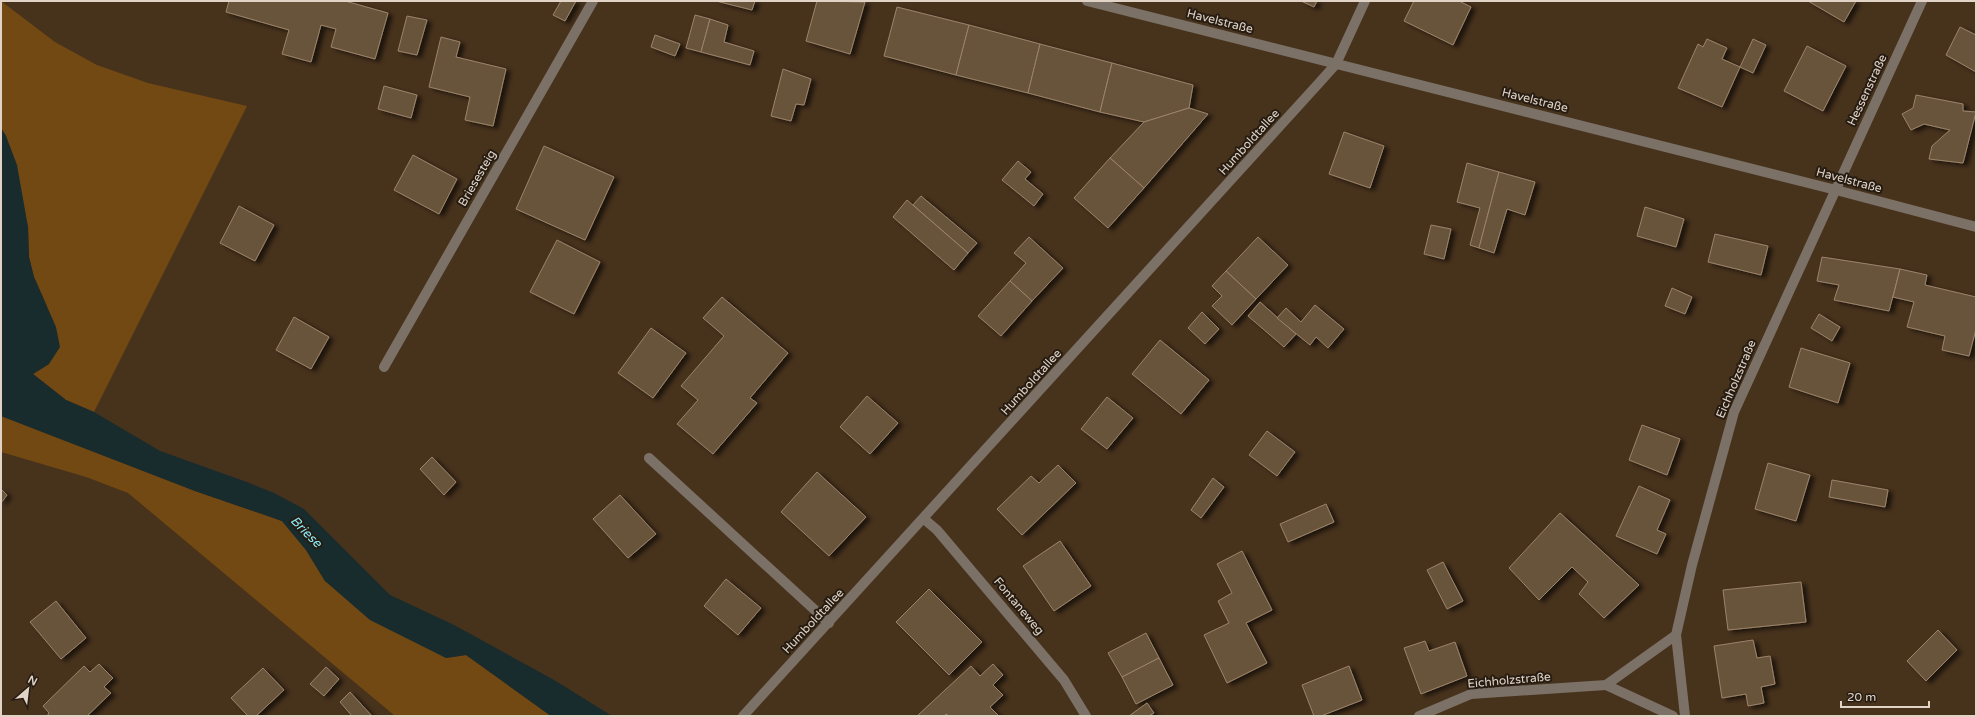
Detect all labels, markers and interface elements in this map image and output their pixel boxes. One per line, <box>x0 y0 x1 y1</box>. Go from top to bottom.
street label: Havelstraße <box>1186 6 1255 36</box>
street label: Hessenstraße <box>1844 52 1890 128</box>
street label: Havelstraße <box>1501 85 1570 115</box>
street label: Humboldtallee <box>1216 106 1282 178</box>
street label: Briesesteig <box>455 147 499 209</box>
street label: Havelstraße <box>1815 165 1884 196</box>
street label: Eichholzstraße <box>1713 338 1759 420</box>
street label: Humboldtallee <box>998 346 1064 418</box>
water label: Briese <box>287 513 326 552</box>
street label: Fontaneweg <box>991 575 1047 637</box>
street label: Humboldtallee <box>779 586 847 656</box>
north arrow <box>8 669 48 709</box>
street label: Eichholzstraße <box>1467 669 1551 691</box>
text: N <box>26 673 39 688</box>
scale bar <box>1841 683 1929 709</box>
text: 20 m <box>1847 690 1876 704</box>

